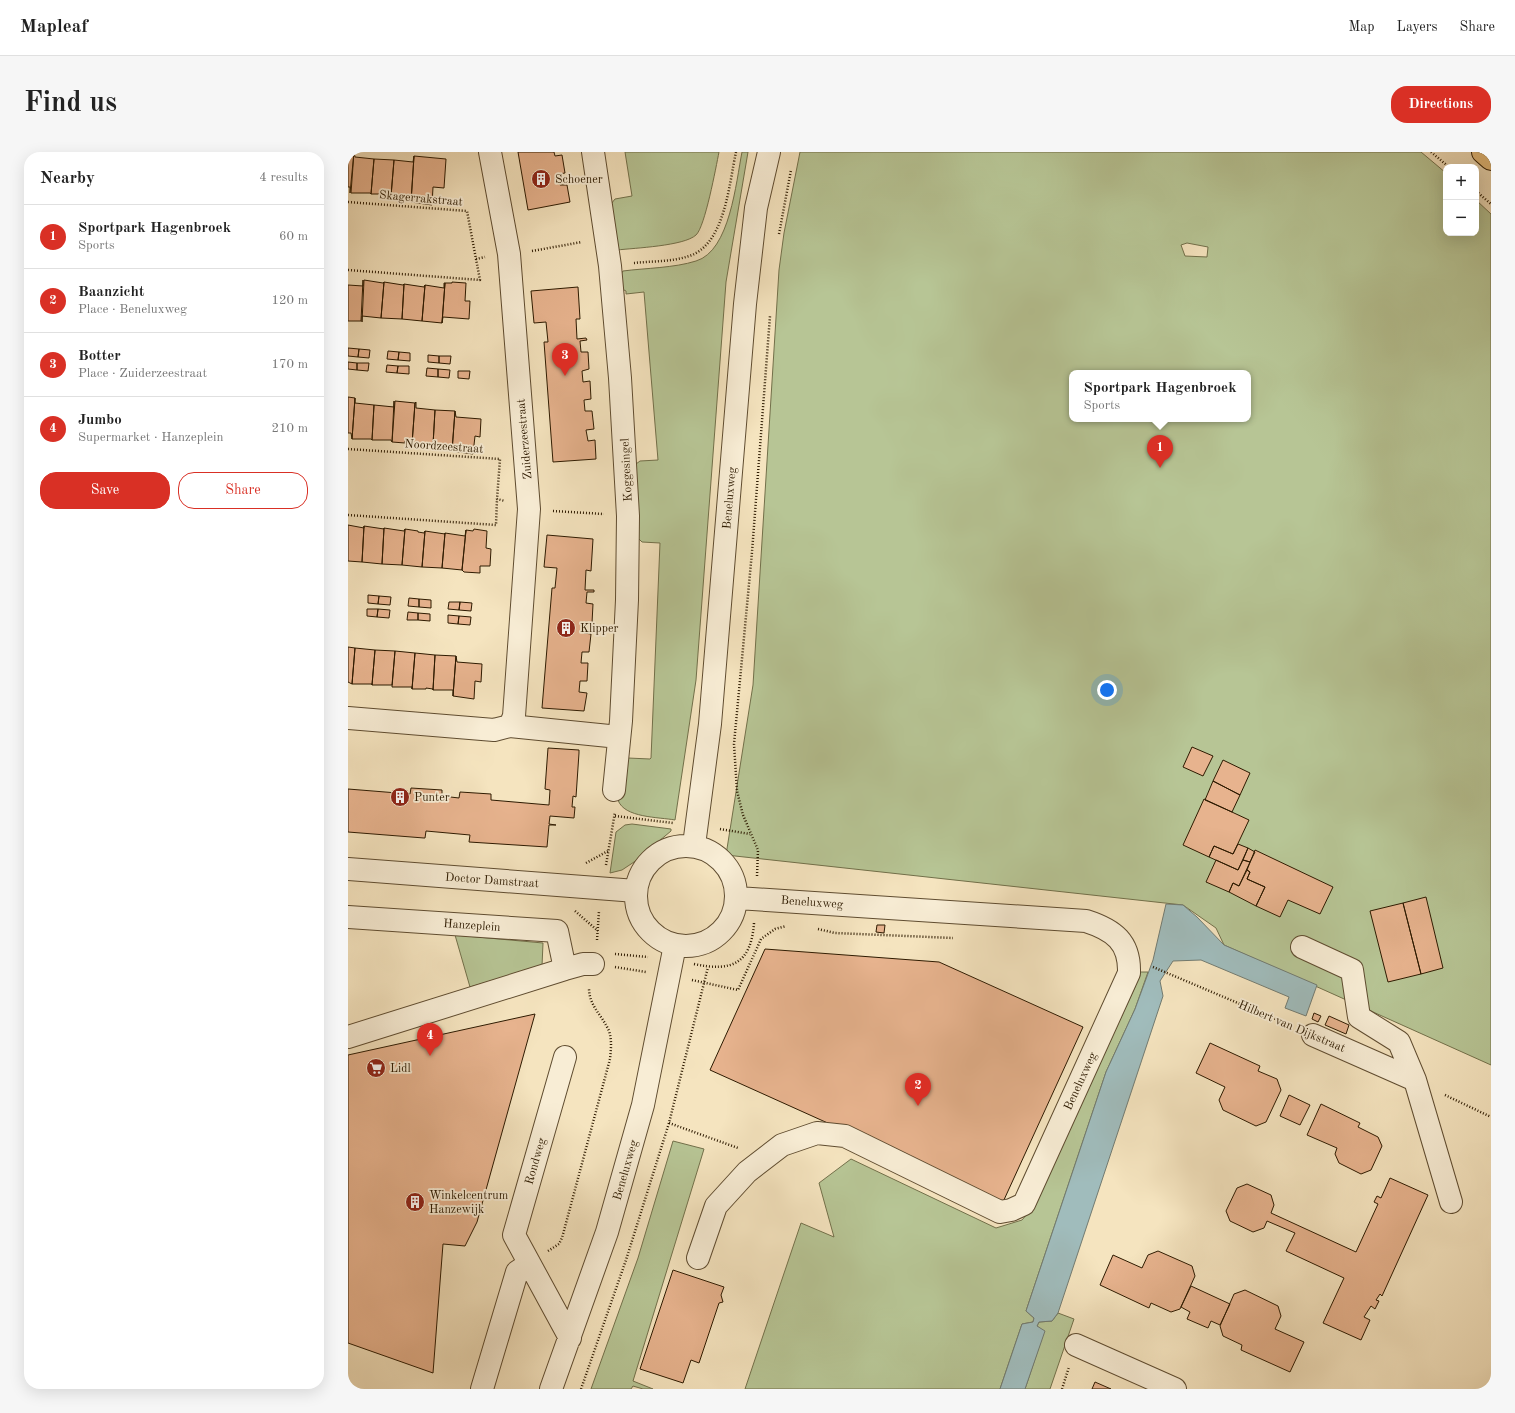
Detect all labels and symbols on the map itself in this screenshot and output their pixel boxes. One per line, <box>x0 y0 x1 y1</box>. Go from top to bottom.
building icon: Schoener <box>530 168 552 190</box>
place label: Schoener <box>555 174 603 186</box>
street label: Skagerrakstraat <box>379 189 463 209</box>
pin: 3 <box>552 343 578 376</box>
street label: Zuiderzeestraat <box>515 398 534 480</box>
pin: 1 <box>1147 435 1173 468</box>
street label: Noordzeestraat <box>404 438 484 456</box>
street label: Koggesingel <box>619 438 635 502</box>
street label: Beneluxweg <box>721 466 739 530</box>
building icon: Klipper <box>555 617 577 639</box>
place label: Klipper <box>580 623 619 635</box>
your location <box>1097 680 1117 700</box>
building icon: Punter <box>389 786 411 808</box>
place label: Punter <box>414 792 450 804</box>
street label: Doctor Damstraat <box>445 872 539 890</box>
street label: Beneluxweg <box>780 895 844 911</box>
street label: Hanzeplein <box>443 918 501 934</box>
street label: Hilbert van Dijkstraat <box>1236 999 1347 1055</box>
pin: 4 <box>417 1023 443 1056</box>
street label: Beneluxweg <box>1062 1050 1100 1112</box>
supermarket icon: Lidl <box>365 1057 387 1079</box>
place label: Lidl <box>390 1063 411 1075</box>
pin: 2 <box>905 1073 931 1106</box>
street label: Rondweg <box>524 1136 548 1186</box>
street label: Beneluxweg <box>612 1138 640 1202</box>
place label: Winkelcentrum Hanzewijk <box>429 1190 509 1216</box>
building icon: Winkelcentrum Hanzewijk <box>404 1191 426 1213</box>

